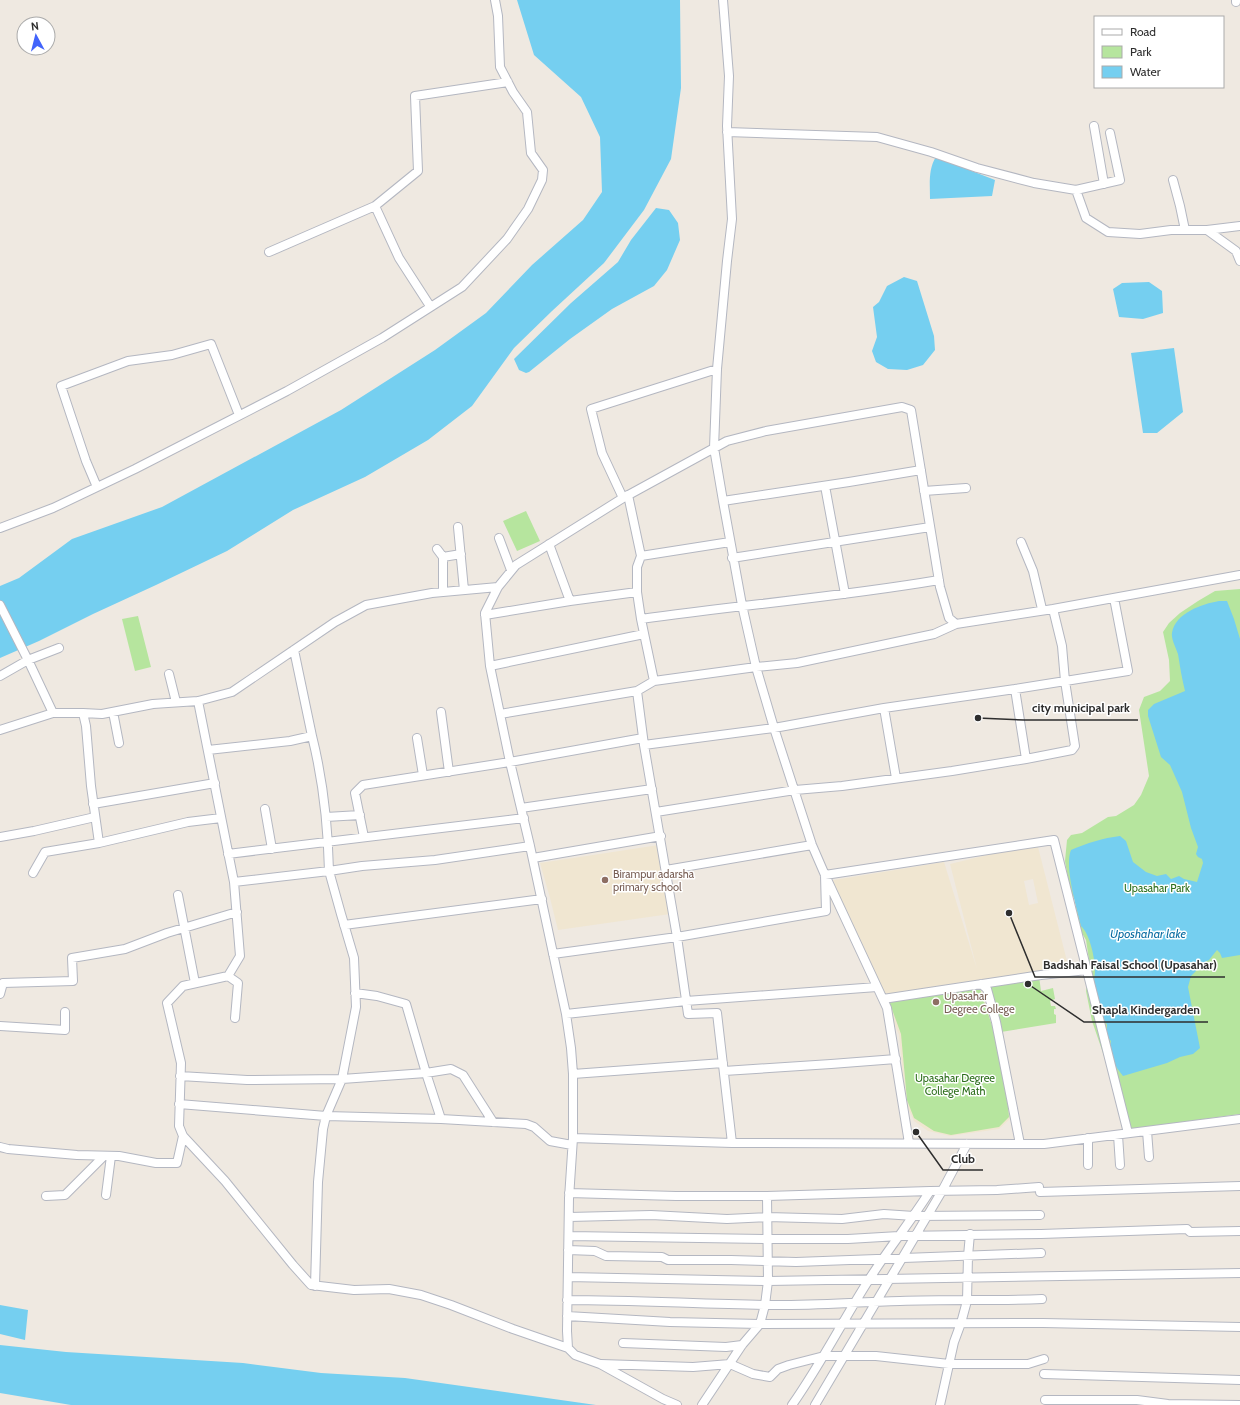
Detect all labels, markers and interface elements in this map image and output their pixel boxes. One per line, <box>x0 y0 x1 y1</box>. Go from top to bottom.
north arrow <box>16 16 56 56</box>
legend <box>1094 16 1224 88</box>
text: N <box>30 19 39 33</box>
text: Road <box>1130 24 1156 39</box>
text: Park <box>1130 44 1152 59</box>
text: Water <box>1130 64 1161 79</box>
callout: city municipal park <box>1024 696 1138 720</box>
text: city municipal park <box>1032 700 1130 715</box>
place label: Birampur adarsha primary school <box>613 867 695 894</box>
marker: Birampur adarsha primary school <box>600 875 610 885</box>
park label: Upasahar Park <box>1124 881 1190 895</box>
water label: Uposhahar lake <box>1110 926 1186 941</box>
callout: Badshah Faisal School (Upasahar) <box>1035 953 1225 977</box>
text: Badshah Faisal School (Upasahar) <box>1043 957 1217 972</box>
place label: Upasahar Degree College <box>944 989 1015 1016</box>
marker: Upasahar Degree College <box>931 997 941 1007</box>
callout: Shapla Kindergarden <box>1084 998 1208 1022</box>
text: Shapla Kindergarden <box>1092 1002 1200 1017</box>
park label: Upasahar Degree College Math <box>915 1071 995 1098</box>
callout: Club <box>943 1146 983 1170</box>
text: Club <box>951 1151 975 1166</box>

